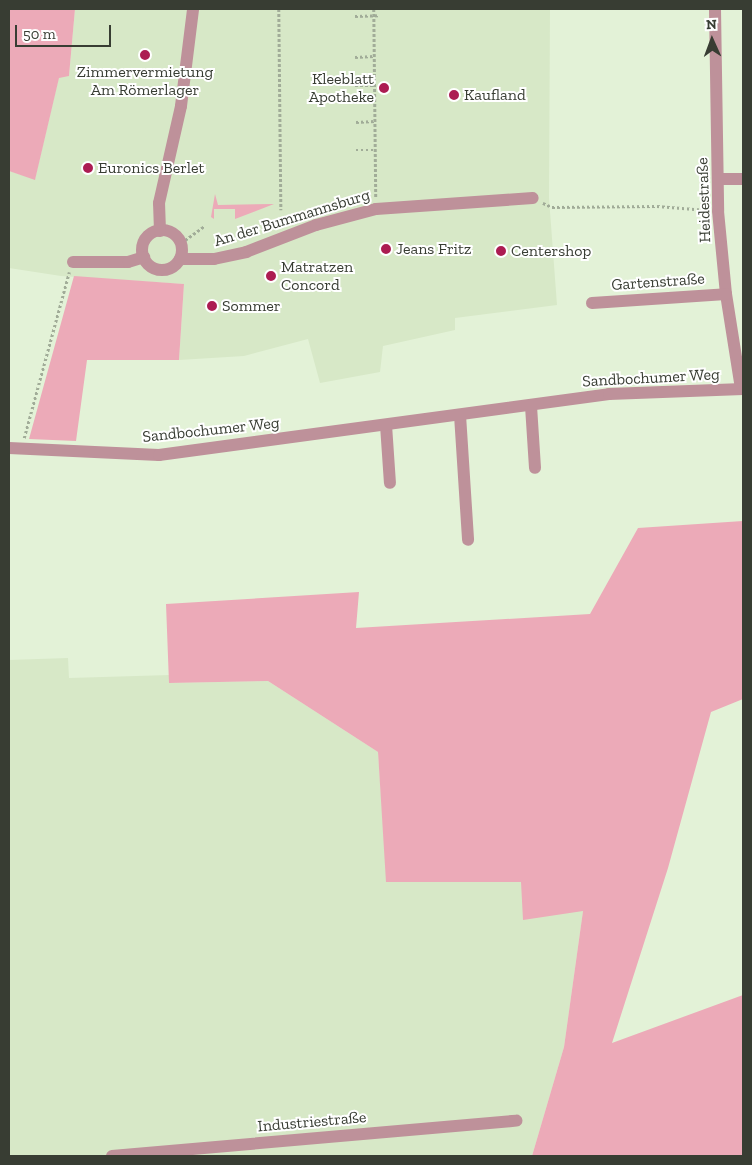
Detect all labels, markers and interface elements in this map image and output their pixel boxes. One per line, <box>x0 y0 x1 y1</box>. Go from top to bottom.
scale bar <box>18 15 114 47</box>
north arrow <box>687 15 737 65</box>
text: N <box>706 16 717 33</box>
text: 50 m <box>23 25 56 43</box>
marker: Zimmervermietung Am Römerlager <box>139 49 151 61</box>
place label: Zimmervermietung Am Römerlager <box>77 62 213 100</box>
place label: Kleeblatt Apotheke <box>309 69 374 107</box>
marker: Kleeblatt Apotheke <box>378 82 390 94</box>
place label: Kaufland <box>464 85 526 105</box>
marker: Kaufland <box>448 89 460 101</box>
street label: Heidestraße <box>693 157 715 243</box>
place label: Euronics Berlet <box>98 158 204 178</box>
marker: Euronics Berlet <box>82 162 94 174</box>
street label: An der Bummannsburg <box>212 185 372 251</box>
place label: Jeans Fritz <box>396 239 471 259</box>
place label: Centershop <box>511 241 591 261</box>
marker: Jeans Fritz <box>380 243 392 255</box>
marker: Centershop <box>495 245 507 257</box>
place label: Matratzen Concord <box>281 257 353 295</box>
street label: Gartenstraße <box>611 269 705 295</box>
marker: Matratzen Concord <box>265 270 277 282</box>
place label: Sommer <box>222 296 281 316</box>
marker: Sommer <box>206 300 218 312</box>
street label: Sandbochumer Weg <box>581 365 721 391</box>
street label: Sandbochumer Weg <box>141 413 281 447</box>
street label: Industriestraße <box>257 1108 367 1136</box>

